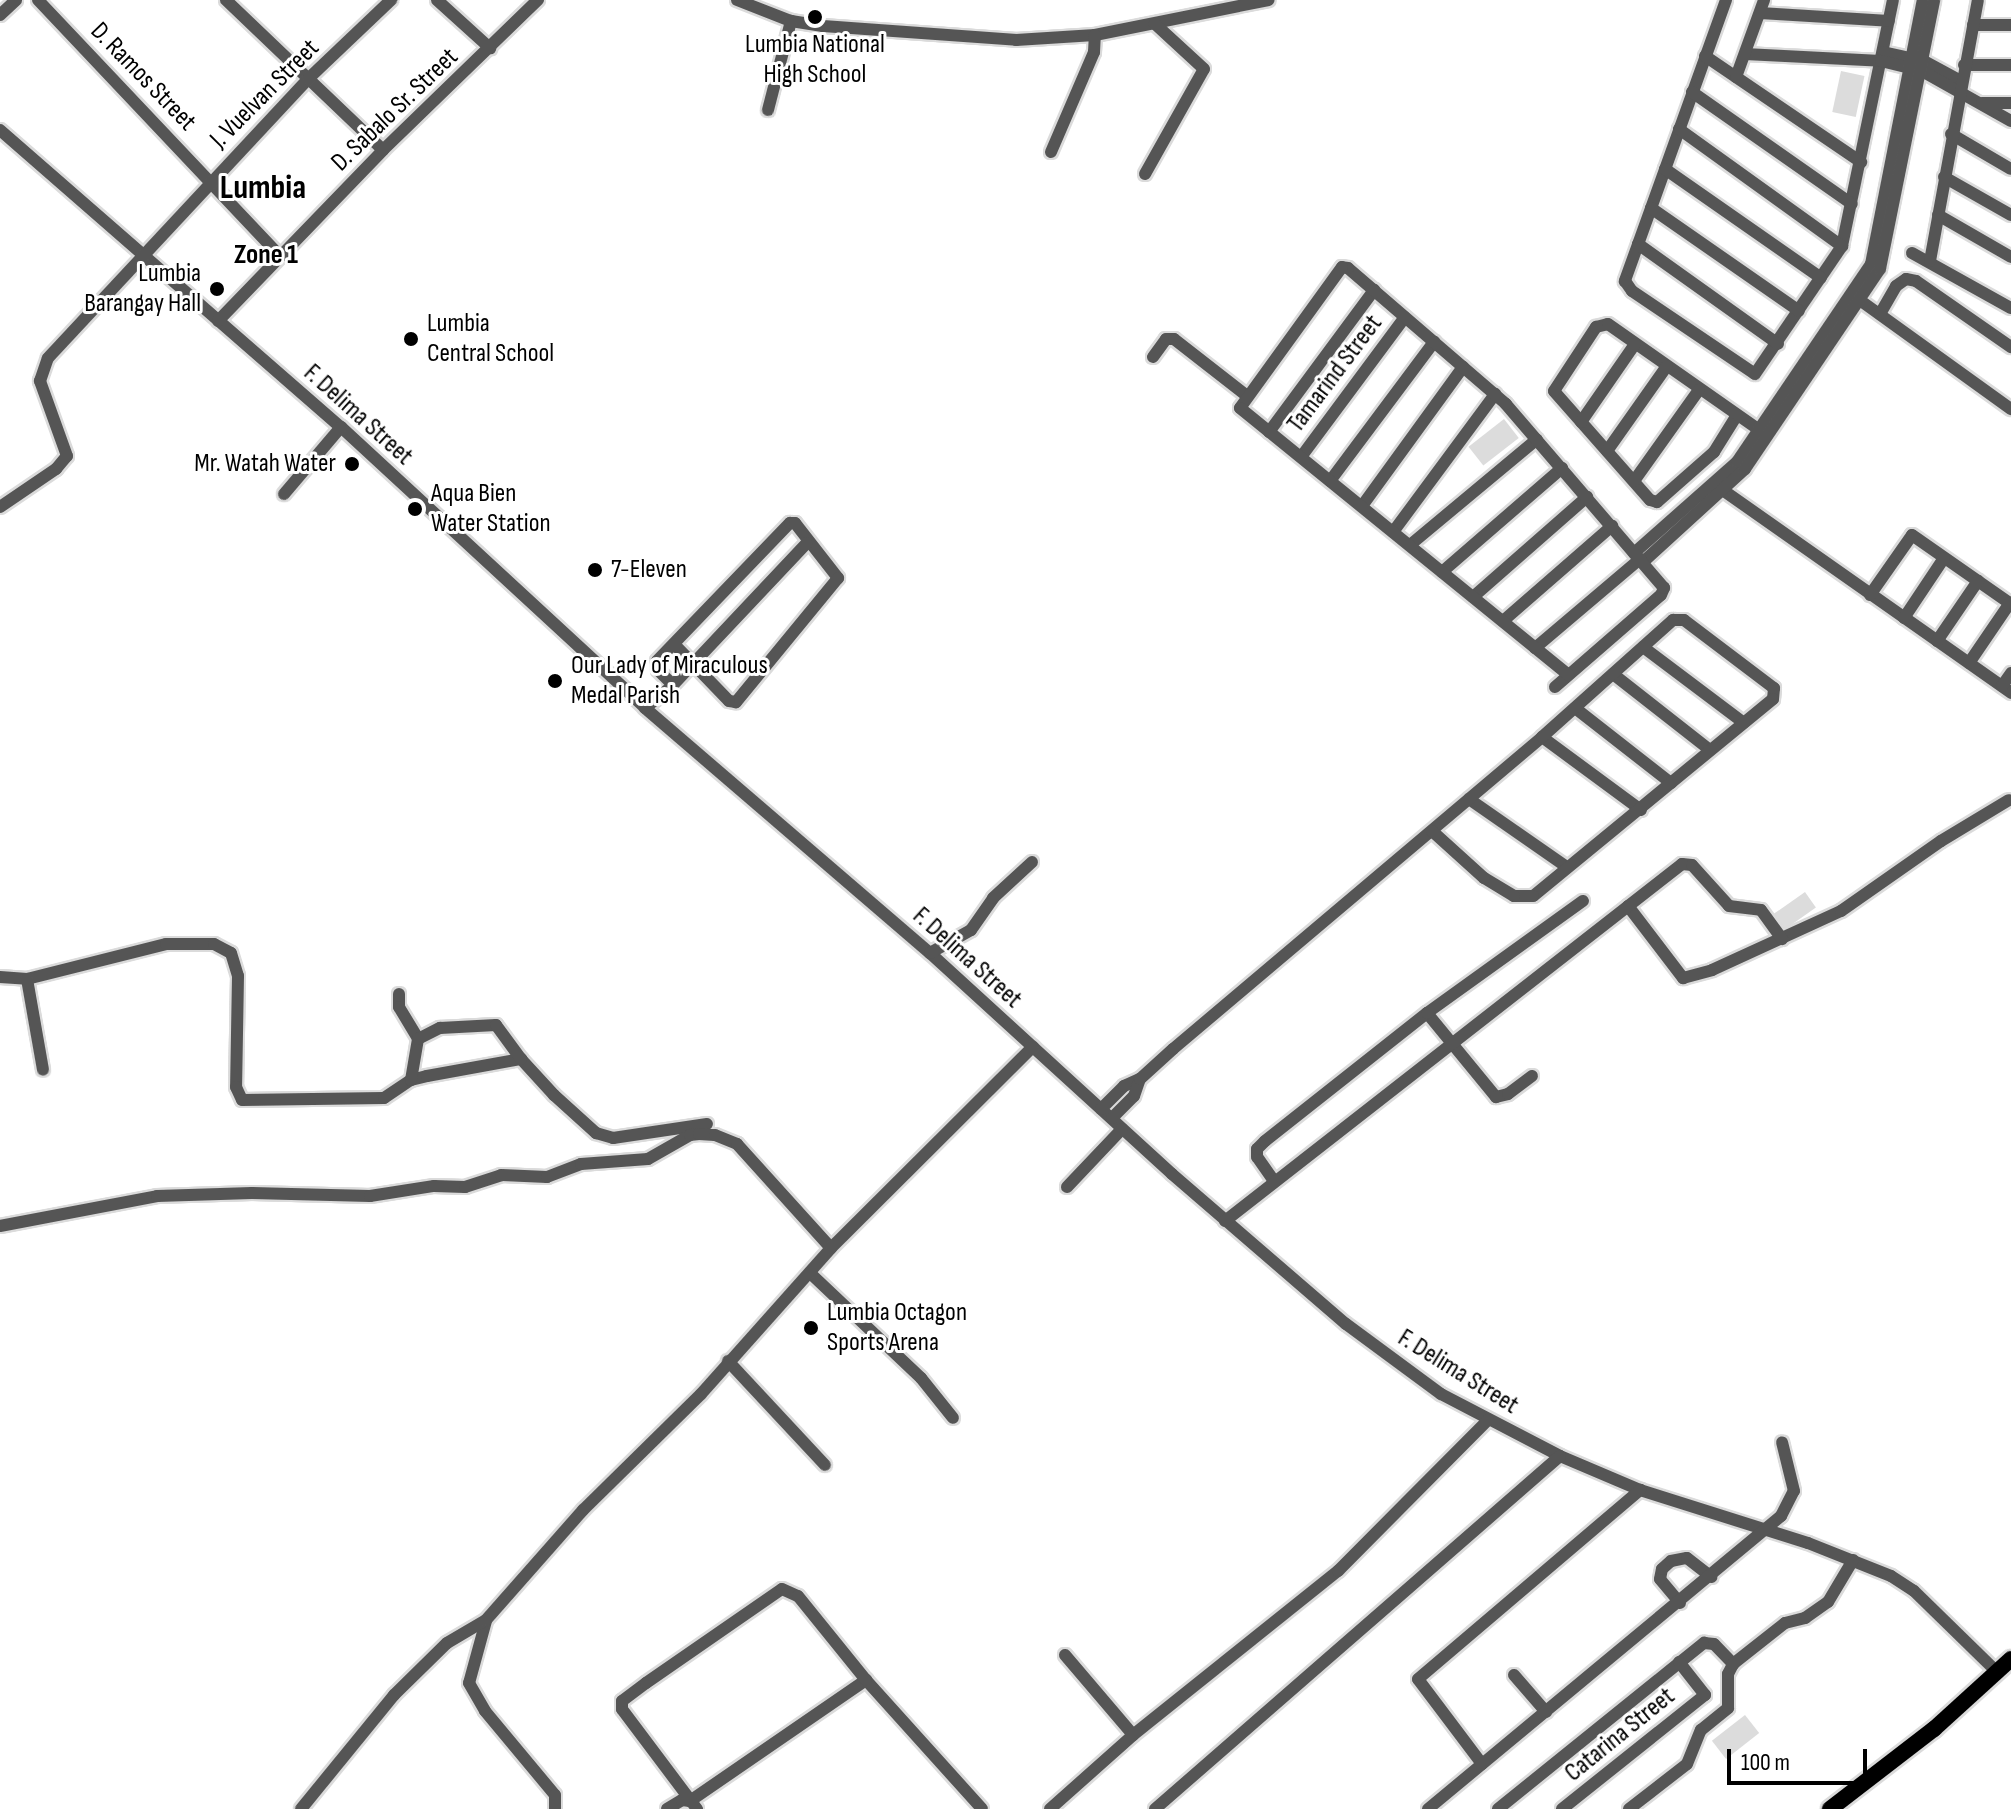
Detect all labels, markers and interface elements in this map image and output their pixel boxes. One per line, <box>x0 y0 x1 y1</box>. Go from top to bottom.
marker: Lumbia National High School <box>806 8 824 26</box>
street label: D. Ramos Street <box>84 16 202 138</box>
place label: Lumbia National High School <box>745 29 885 90</box>
street label: J. Vuelvan Street <box>204 33 326 155</box>
street label: D. Sabalo Sr. Street <box>325 42 465 178</box>
district label: Lumbia <box>220 168 306 208</box>
district label: Zone 1 <box>234 238 298 272</box>
place label: Lumbia Barangay Hall <box>84 258 201 320</box>
marker: Lumbia Barangay Hall <box>208 280 226 298</box>
place label: Lumbia Central School <box>427 308 554 370</box>
street label: Tamarind Street <box>1281 309 1389 439</box>
marker: Lumbia Central School <box>402 330 420 348</box>
street label: F. Delima Street <box>297 358 419 472</box>
place label: Mr. Watah Water <box>194 448 336 480</box>
marker: Mr. Watah Water <box>343 455 361 473</box>
place label: Aqua Bien Water Station <box>431 478 551 540</box>
marker: Aqua Bien Water Station <box>406 500 424 518</box>
place label: 7-Eleven <box>611 554 687 586</box>
marker: 7-Eleven <box>586 561 604 579</box>
place label: Our Lady of Miraculous Medal Parish <box>571 650 768 712</box>
marker: Our Lady of Miraculous Medal Parish <box>546 672 564 690</box>
street label: F. Delima Street <box>906 901 1028 1015</box>
place label: Lumbia Octagon Sports Arena <box>827 1297 967 1358</box>
marker: Lumbia Octagon Sports Arena <box>802 1319 820 1337</box>
street label: F. Delima Street <box>1392 1323 1524 1421</box>
street label: Catarina Street <box>1559 1681 1681 1789</box>
scale bar <box>1731 1733 1871 1783</box>
text: 100 m <box>1741 1748 1790 1777</box>

